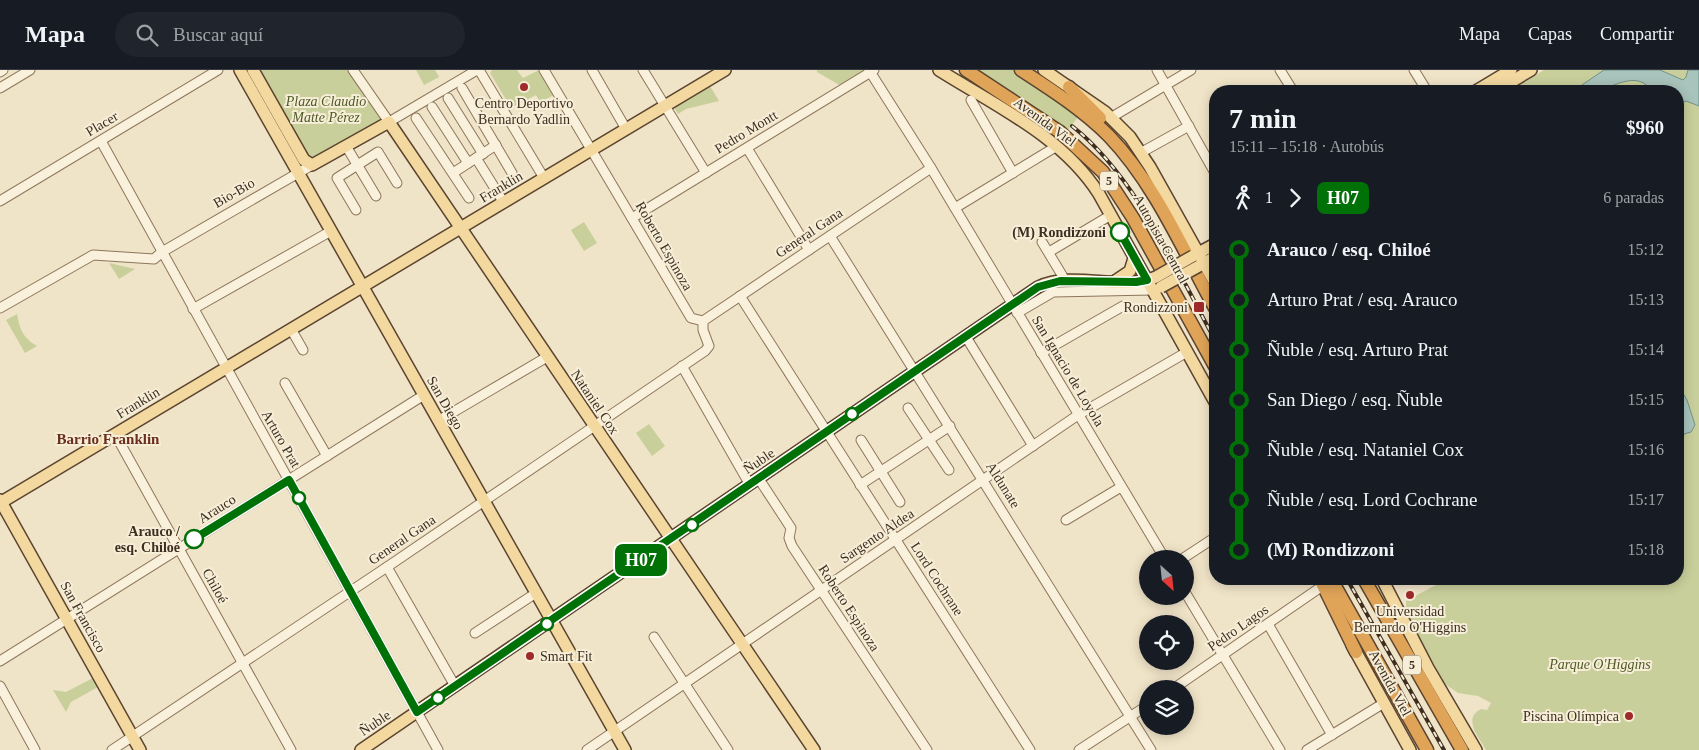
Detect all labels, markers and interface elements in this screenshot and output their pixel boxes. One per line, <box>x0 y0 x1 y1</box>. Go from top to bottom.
search box <box>115 12 465 57</box>
text: Mapa <box>25 21 85 47</box>
icon: search <box>133 21 161 49</box>
text: Buscar aquí <box>173 24 263 45</box>
text: Mapa <box>1459 24 1500 44</box>
text: Capas <box>1528 24 1572 44</box>
text: Compartir <box>1600 24 1674 44</box>
marker: Centro Deportivo Bernardo Yadlin <box>518 81 530 93</box>
park label: Plaza Claudio Matte Pérez <box>285 94 366 125</box>
street label: Avenida Viel <box>1011 95 1079 150</box>
place label: Centro Deportivo Bernardo Yadlin <box>475 96 573 127</box>
text: 7 min <box>1229 103 1297 134</box>
street label: Pedro Montt <box>712 107 780 157</box>
street label: Placer <box>83 108 121 139</box>
text: $960 <box>1626 117 1664 138</box>
text: 15:11 – 15:18 · Autobús <box>1229 138 1384 155</box>
street label: Franklin <box>477 168 525 206</box>
road number: 5 <box>1100 172 1118 190</box>
street label: Bio-Bio <box>211 175 257 211</box>
icon: walk <box>1229 184 1257 212</box>
icon: forward <box>1281 184 1309 212</box>
text: H07 <box>1327 188 1359 208</box>
text: 1 <box>1265 189 1273 206</box>
text: 6 paradas <box>1603 189 1664 206</box>
street label: Autopista Central <box>1130 192 1192 286</box>
street label: Roberto Espinoza <box>633 199 696 294</box>
street label: General Gana <box>773 205 846 261</box>
marker: (M) Rondizzoni <box>1110 222 1130 242</box>
place label: (M) Rondizzoni <box>1012 225 1106 241</box>
text: Arauco / esq. Chiloé <box>1267 239 1431 260</box>
text: 15:12 <box>1628 241 1664 258</box>
text: Arturo Prat / esq. Arauco <box>1267 289 1457 310</box>
text: 15:13 <box>1628 291 1664 308</box>
place label: Rondizzoni <box>1123 300 1188 315</box>
marker: Rondizzoni <box>1192 300 1206 314</box>
street label: San Ignacio de Loyola <box>1029 313 1107 430</box>
text: Ñuble / esq. Arturo Prat <box>1267 339 1448 360</box>
text: 15:14 <box>1628 341 1664 358</box>
street label: Nataniel Cox <box>568 367 622 437</box>
street label: San Diego <box>424 374 466 432</box>
street label: Franklin <box>114 384 162 422</box>
text: San Diego / esq. Ñuble <box>1267 389 1443 410</box>
text: 15:15 <box>1628 391 1664 408</box>
unlabelled marker <box>845 407 859 421</box>
street label: Arturo Prat <box>259 408 303 470</box>
district label: Barrio Franklin <box>57 431 160 447</box>
text: Ñuble / esq. Nataniel Cox <box>1267 439 1464 460</box>
text: 15:16 <box>1628 441 1664 458</box>
street label: Ñuble <box>741 445 777 477</box>
street label: Aldunate <box>983 459 1023 511</box>
text: Ñuble / esq. Lord Cochrane <box>1267 489 1478 510</box>
unlabelled marker <box>292 491 306 505</box>
text: 15:17 <box>1628 491 1664 508</box>
street label: Arauco <box>196 492 238 526</box>
street label: Sargento Aldea <box>837 505 917 566</box>
street label: General Gana <box>366 512 439 568</box>
unlabelled marker <box>685 518 699 532</box>
place label: Arauco / esq. Chiloé <box>115 524 181 555</box>
marker: Arauco / esq. Chiloé <box>184 529 204 549</box>
text: (M) Rondizzoni <box>1267 539 1394 560</box>
street label: Lord Cochrane <box>908 540 966 618</box>
text: 15:18 <box>1628 541 1664 558</box>
line badge: H07 <box>612 544 670 576</box>
text: H07 <box>625 550 657 570</box>
north arrow <box>1139 550 1194 605</box>
map controls <box>1139 550 1194 735</box>
street label: Roberto Espinoza <box>815 562 883 655</box>
street label: Chiloé <box>199 566 231 606</box>
street label: San Francisco <box>57 579 109 655</box>
marker: Universidad Bernardo O'Higgins <box>1404 589 1416 601</box>
street label: Pedro Lagos <box>1205 602 1271 654</box>
place label: Universidad Bernardo O'Higgins <box>1354 604 1466 635</box>
button: locate <box>1139 615 1194 670</box>
unlabelled marker <box>540 617 554 631</box>
street label: Avenida Viel <box>1366 647 1414 719</box>
place label: Smart Fit <box>540 649 593 664</box>
marker: Smart Fit <box>524 650 536 662</box>
road number: 5 <box>1403 656 1421 674</box>
park label: Parque O'Higgins <box>1548 657 1651 672</box>
button: layers <box>1139 680 1194 735</box>
unlabelled marker <box>431 691 445 705</box>
street label: Ñuble <box>357 707 393 739</box>
place label: Piscina Olímpica <box>1523 709 1620 724</box>
marker: Piscina Olímpica <box>1623 710 1635 722</box>

